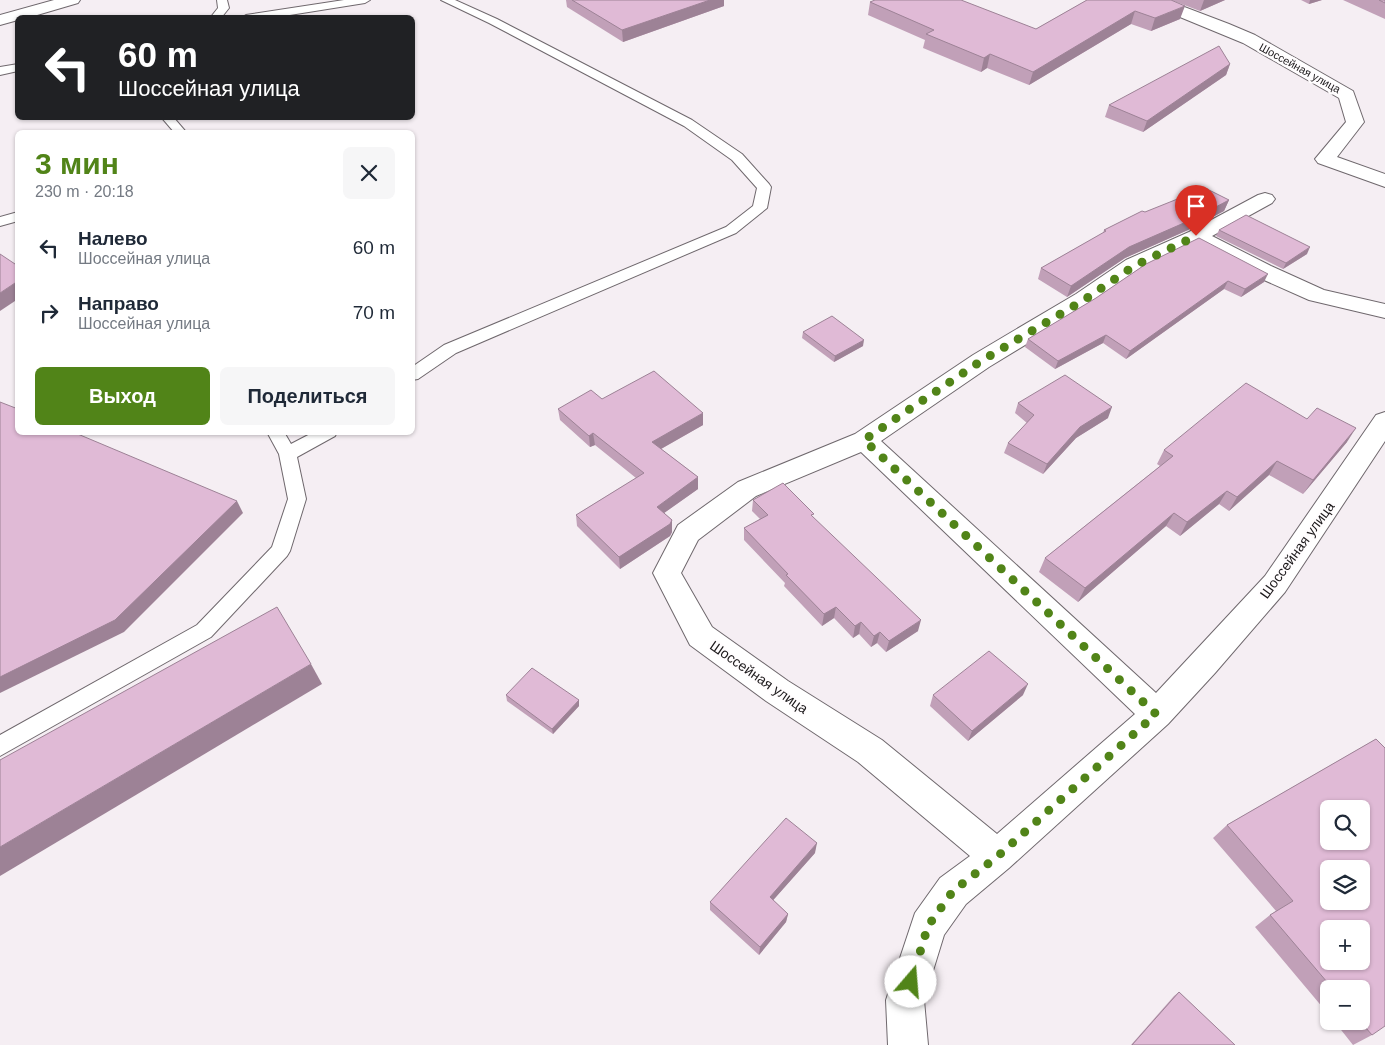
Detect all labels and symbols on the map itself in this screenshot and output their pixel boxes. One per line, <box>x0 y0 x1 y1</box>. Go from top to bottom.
street label: Шоссейная улица <box>1257 41 1343 96</box>
pin <box>1175 185 1217 236</box>
street label: Шоссейная улица <box>1257 498 1338 602</box>
street label: Шоссейная улица <box>707 637 811 717</box>
position arrow <box>884 955 936 1007</box>

